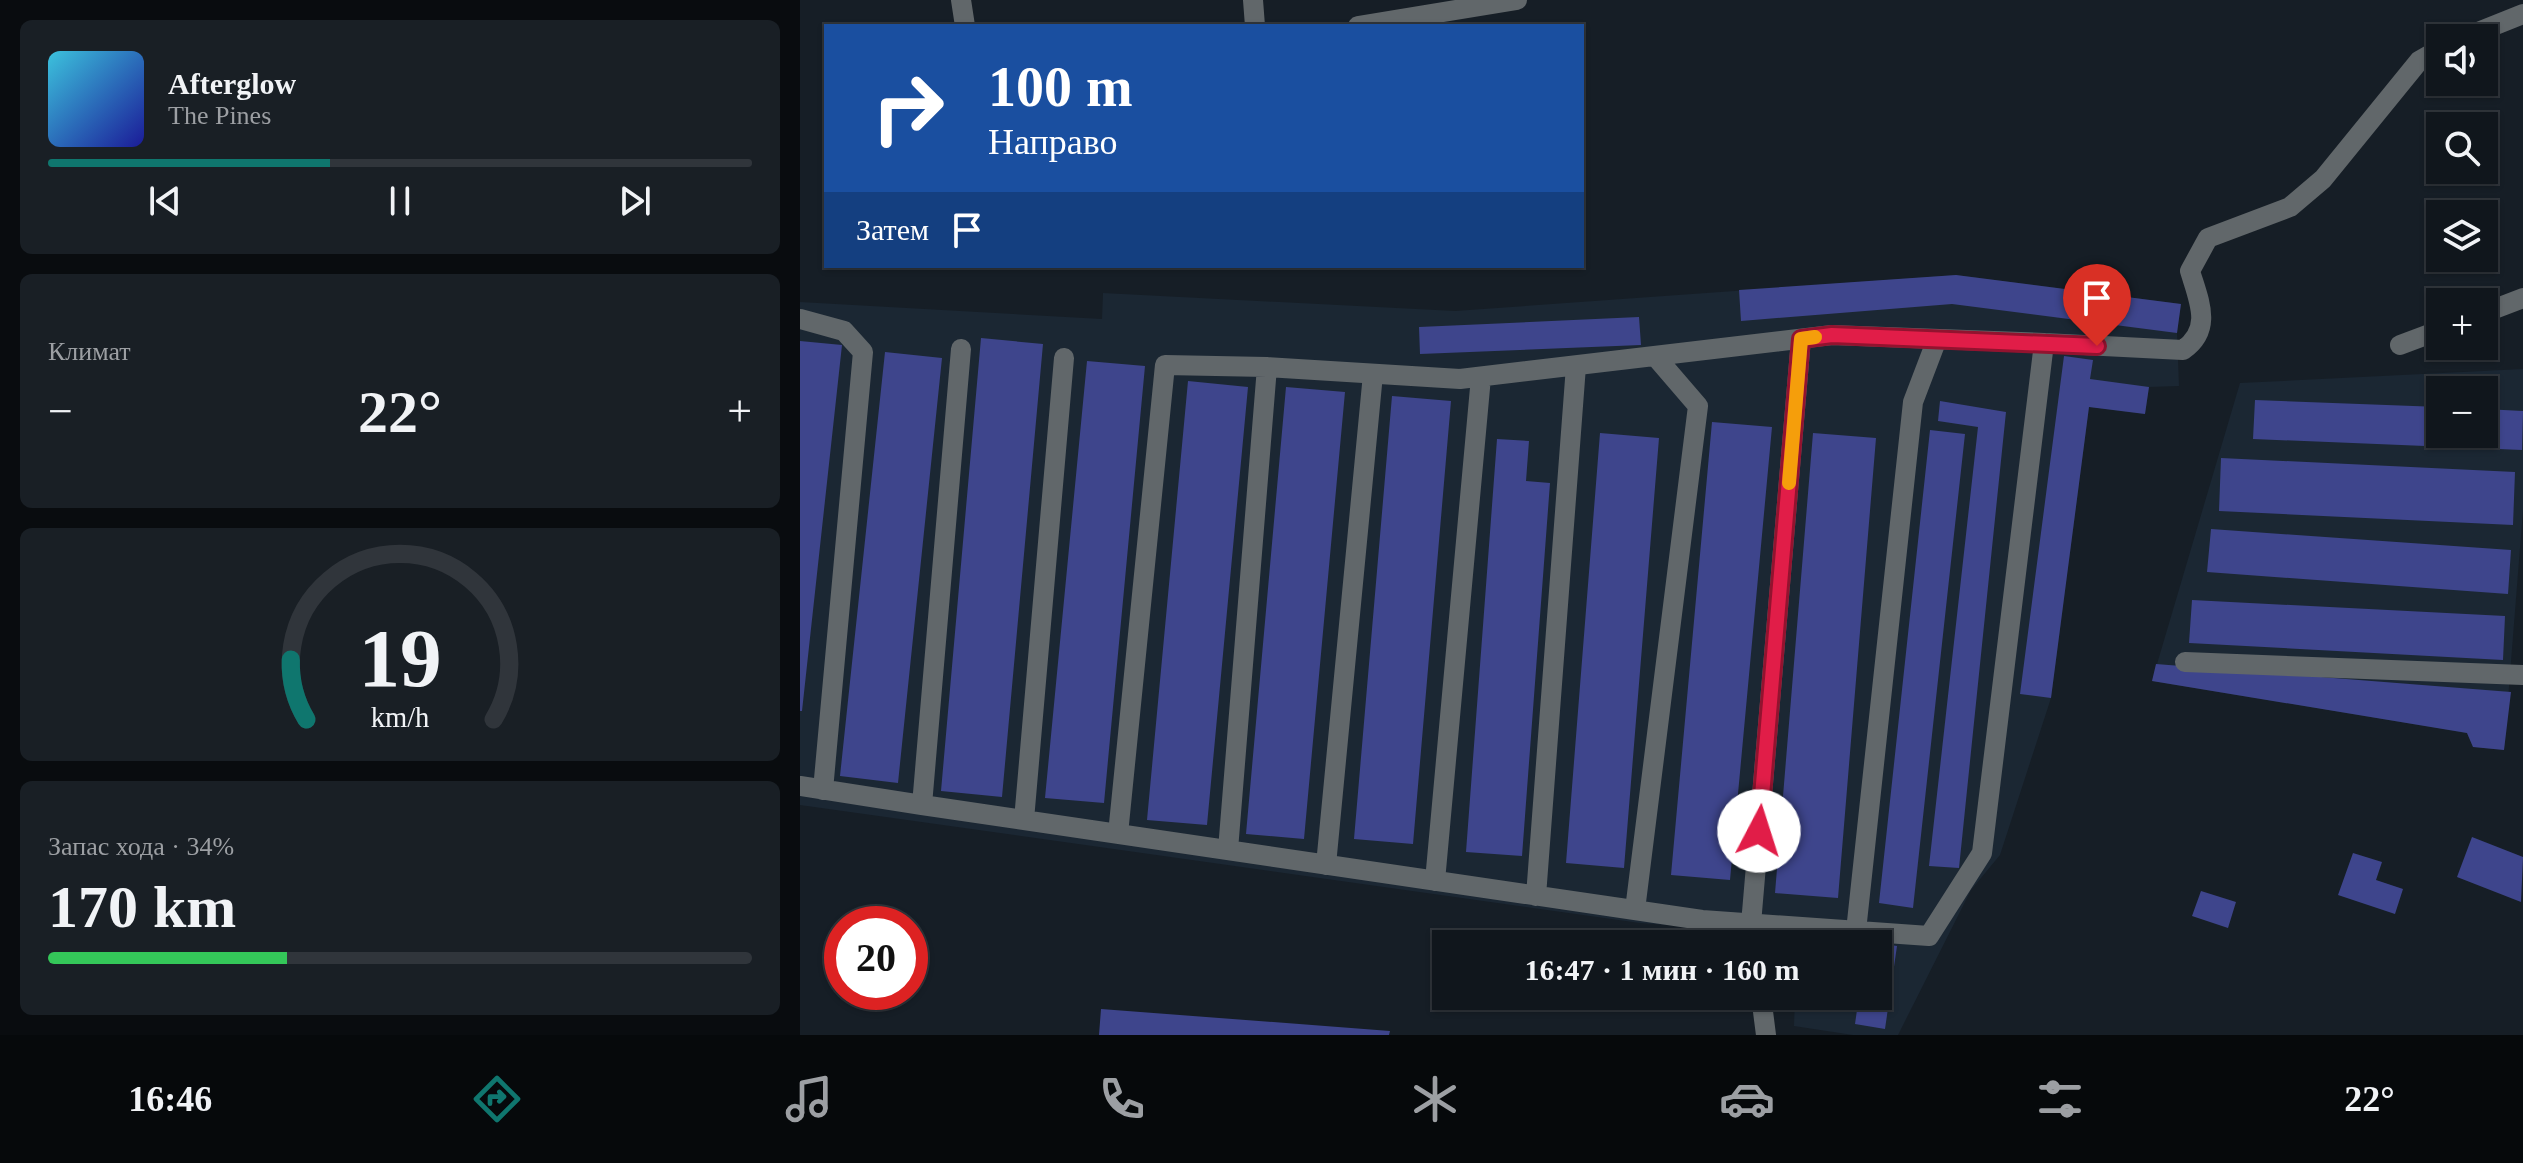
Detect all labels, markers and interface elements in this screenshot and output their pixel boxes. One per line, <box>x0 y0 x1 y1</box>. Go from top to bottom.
map controls <box>2426 24 2498 448</box>
button: sound <box>2426 24 2498 96</box>
icon: right <box>856 56 960 160</box>
text: 100 m <box>988 56 1133 118</box>
text: Afterglow <box>168 67 296 100</box>
text: The Pines <box>168 101 271 130</box>
button: search <box>2426 112 2498 184</box>
text: Направо <box>988 122 1118 162</box>
icon: previous <box>143 179 187 223</box>
icon: pause <box>378 179 422 223</box>
icon: next <box>613 179 657 223</box>
button: layers <box>2426 200 2498 272</box>
icon: arrive <box>945 208 989 252</box>
text: Затем <box>856 213 929 246</box>
pin <box>2063 264 2131 346</box>
icon: arrive <box>2075 276 2119 320</box>
button: + <box>2426 288 2498 360</box>
text: Климат <box>48 337 131 366</box>
button: − <box>2426 376 2498 448</box>
text: 22° <box>358 379 442 445</box>
text: − <box>48 387 73 436</box>
text: + <box>727 387 752 436</box>
text: 19 <box>358 612 442 704</box>
text: km/h <box>371 703 429 734</box>
position arrow <box>1717 789 1801 873</box>
text: Запас хода · 34% <box>48 832 234 861</box>
text: 170 km <box>48 874 236 940</box>
speed limit sign: 20 <box>824 906 928 1010</box>
text: 16:47 · 1 мин · 160 m <box>1525 953 1800 986</box>
icon: directions <box>469 1071 525 1127</box>
icon: music <box>781 1071 837 1127</box>
icon: phone <box>1094 1071 1150 1127</box>
icon: climate <box>1407 1071 1463 1127</box>
icon: car <box>1719 1071 1775 1127</box>
icon: filters <box>2032 1071 2088 1127</box>
text: 16:46 <box>128 1079 212 1119</box>
text: 22° <box>2344 1079 2395 1119</box>

